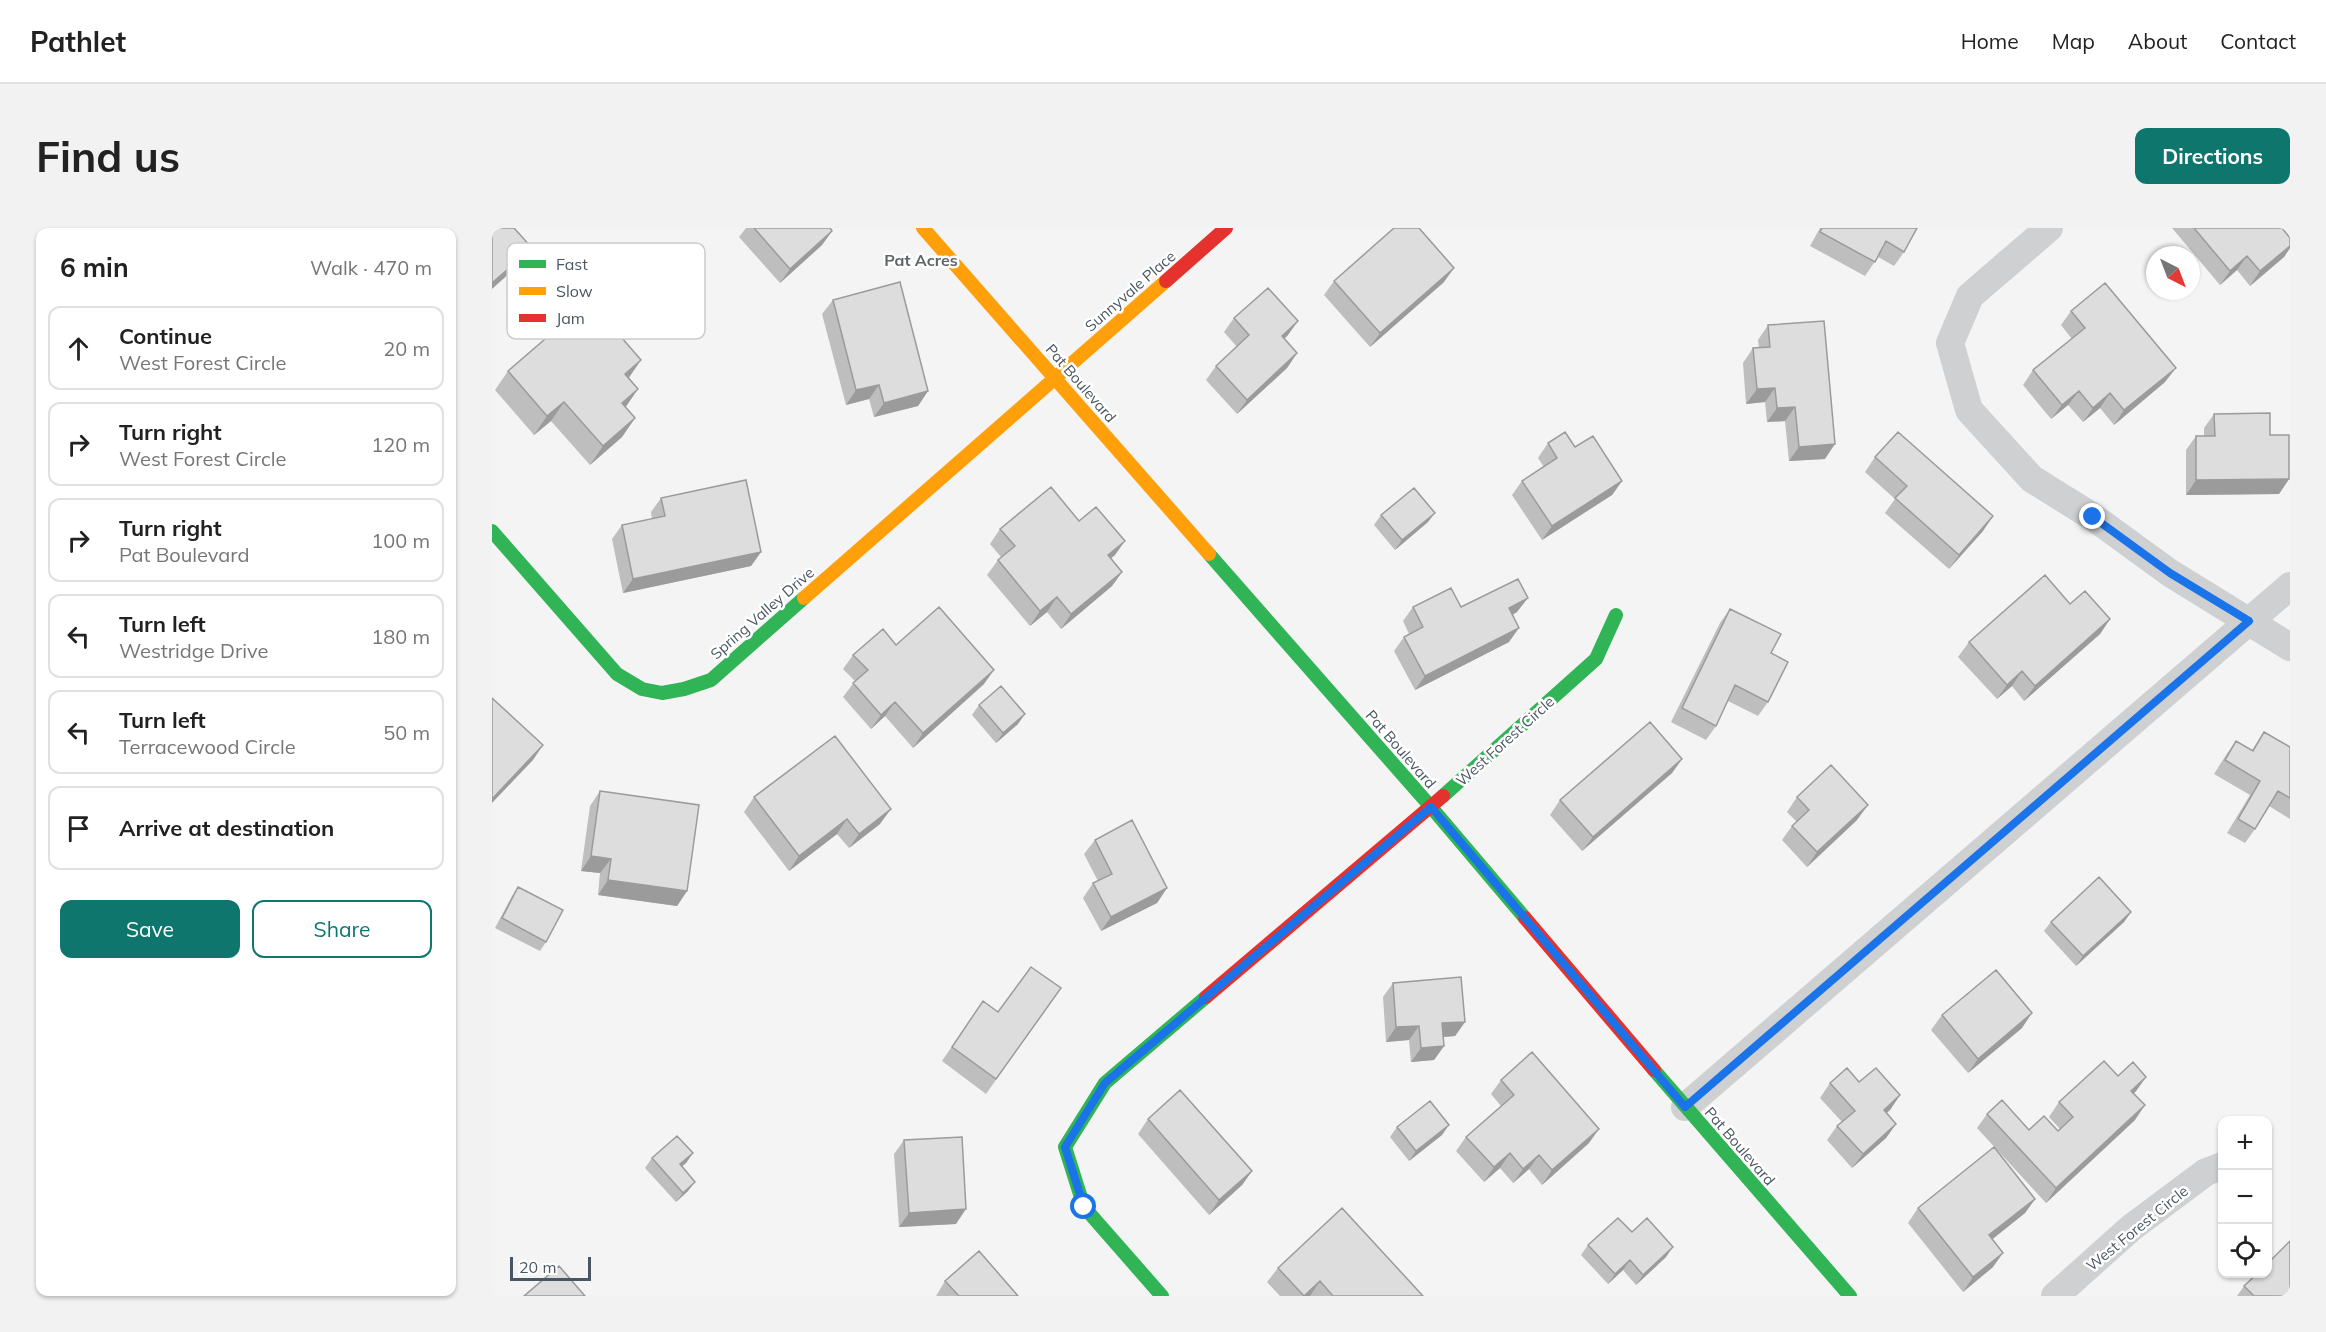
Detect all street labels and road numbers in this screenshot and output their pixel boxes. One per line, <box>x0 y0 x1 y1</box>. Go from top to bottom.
street label: Sunnyvale Place <box>1081 246 1179 336</box>
street label: Pat Boulevard <box>1042 340 1120 426</box>
street label: Spring Valley Drive <box>706 563 818 663</box>
street label: West Forest Circle <box>1452 692 1558 790</box>
street label: Pat Boulevard <box>1362 706 1440 792</box>
street label: Pat Boulevard <box>1701 1103 1779 1189</box>
street label: West Forest Circle <box>2082 1181 2192 1275</box>

